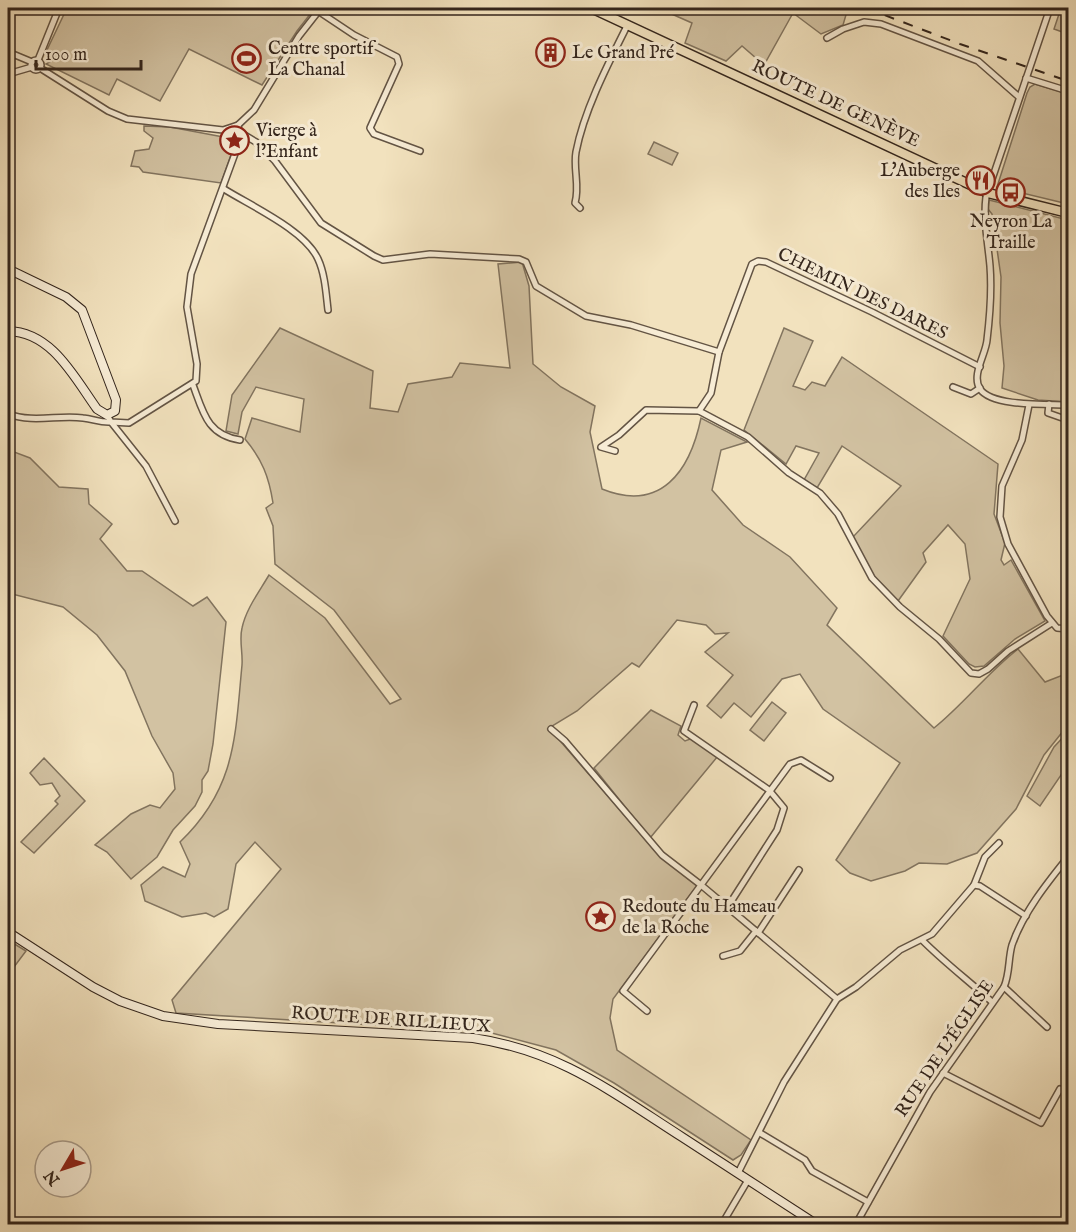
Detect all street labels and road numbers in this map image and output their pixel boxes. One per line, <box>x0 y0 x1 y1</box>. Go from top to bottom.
street label: ROUTE DE GENÈVE <box>748 54 924 153</box>
street label: CHEMIN DES DARES <box>774 243 951 346</box>
street label: RUE DE L'ÉGLISE <box>889 975 1000 1122</box>
street label: ROUTE DE RILLIEUX <box>290 1002 492 1039</box>

